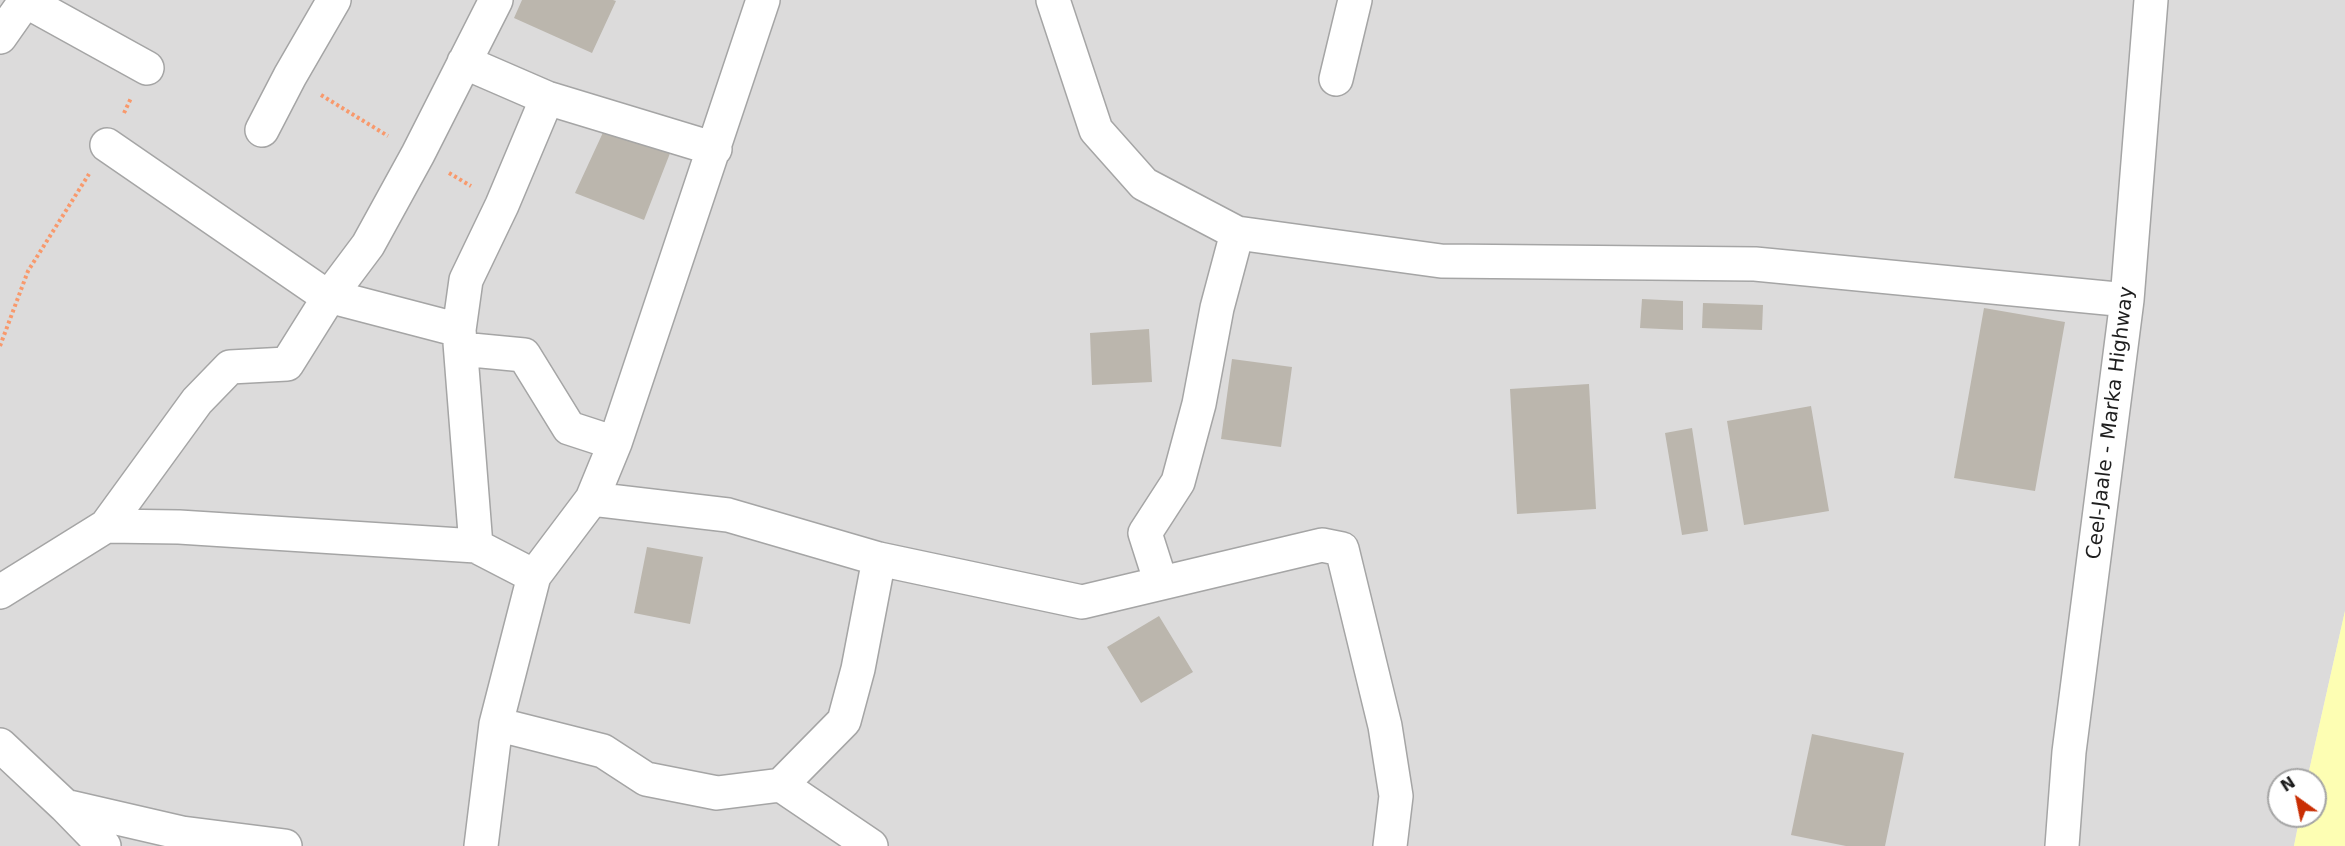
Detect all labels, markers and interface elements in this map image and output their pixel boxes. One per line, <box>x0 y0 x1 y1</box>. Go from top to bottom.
street label: Ceel-Jaale - Marka Highway <box>2082 285 2140 561</box>
north arrow <box>2267 768 2327 828</box>
text: N <box>2277 773 2299 796</box>

